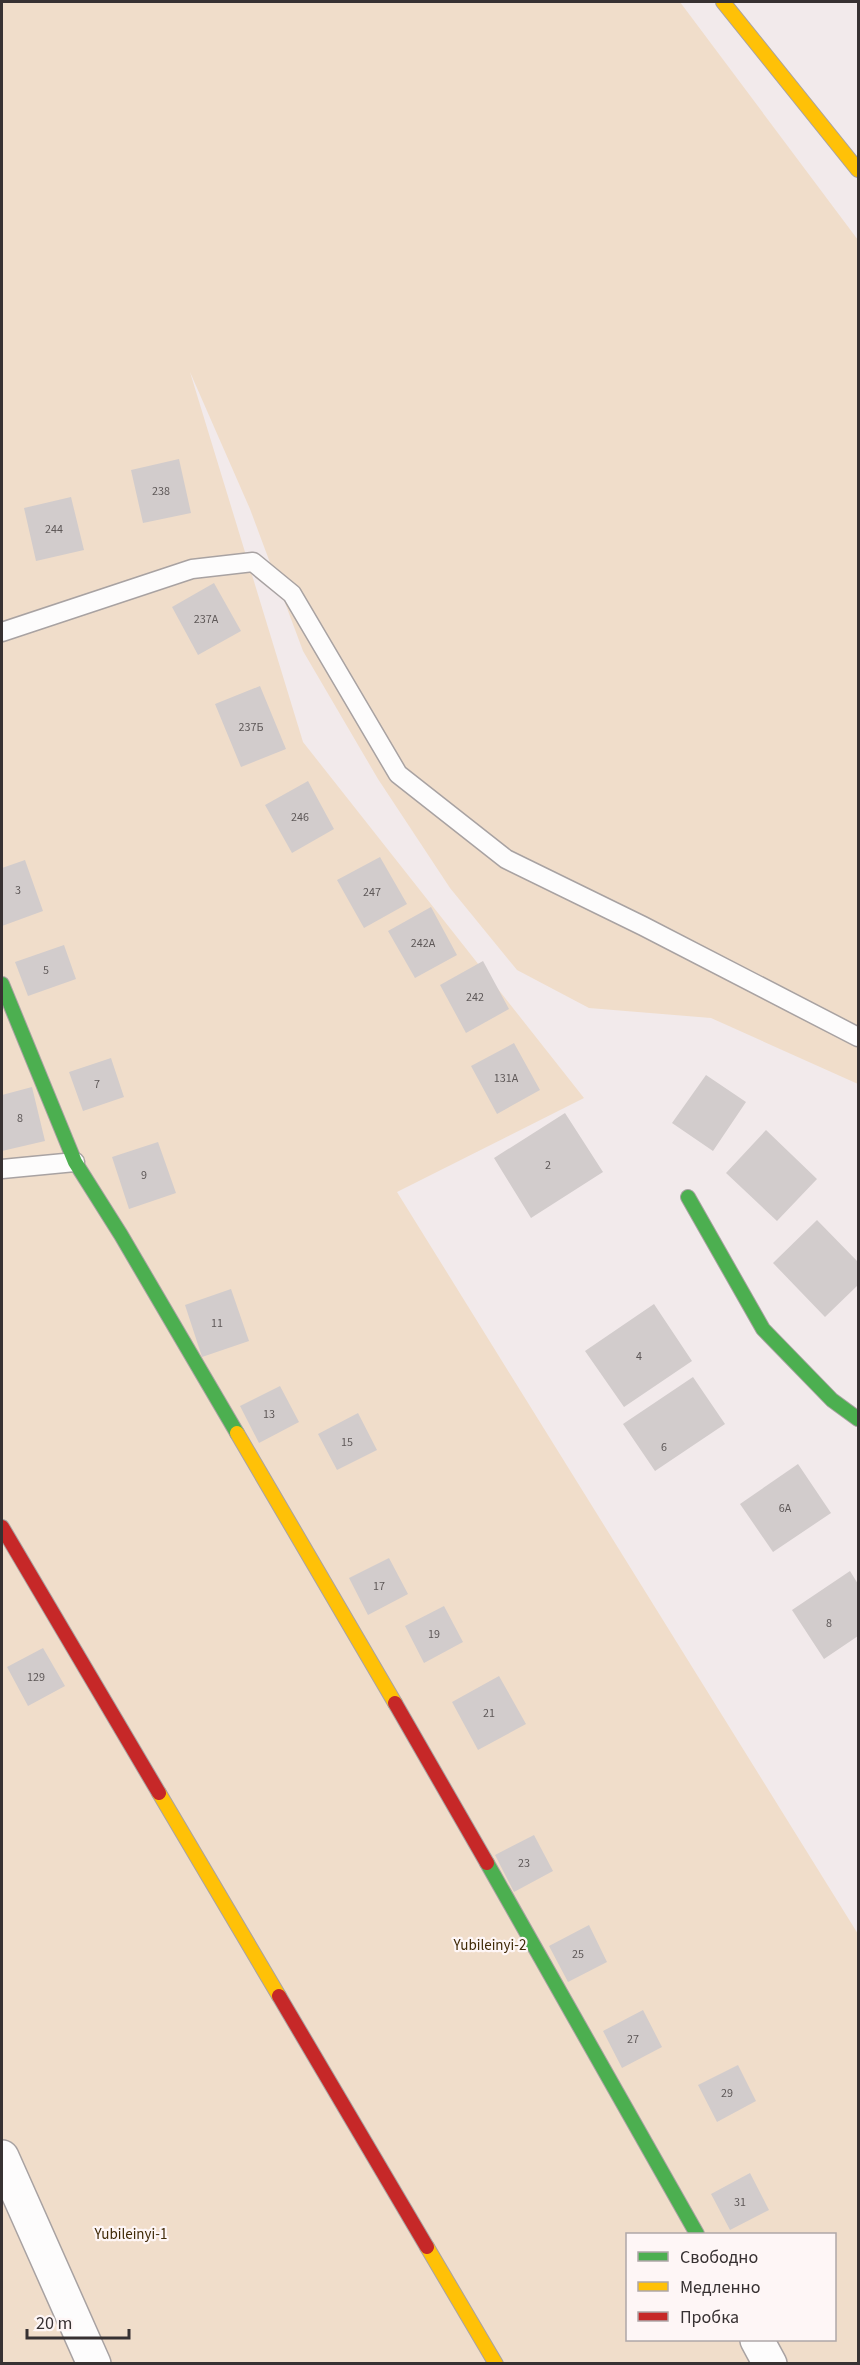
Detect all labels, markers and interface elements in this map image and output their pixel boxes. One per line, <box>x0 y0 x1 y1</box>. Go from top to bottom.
house number: 238 <box>152 483 170 500</box>
house number: 244 <box>45 521 63 538</box>
house number: 237А <box>194 611 219 628</box>
house number: 237Б <box>239 719 263 736</box>
house number: 246 <box>291 809 309 826</box>
house number: 3 <box>15 882 21 899</box>
house number: 247 <box>363 884 381 901</box>
house number: 242А <box>411 935 436 952</box>
house number: 5 <box>43 962 49 979</box>
house number: 242 <box>466 989 484 1006</box>
house number: 131А <box>494 1070 519 1087</box>
house number: 7 <box>94 1076 100 1093</box>
house number: 8 <box>17 1110 23 1127</box>
house number: 2 <box>545 1157 551 1174</box>
house number: 9 <box>141 1167 147 1184</box>
house number: 11 <box>211 1315 223 1332</box>
house number: 4 <box>636 1348 642 1365</box>
house number: 13 <box>263 1406 275 1423</box>
house number: 15 <box>341 1434 353 1451</box>
house number: 6 <box>661 1439 667 1456</box>
house number: 6А <box>779 1500 792 1517</box>
house number: 17 <box>373 1578 385 1595</box>
house number: 8 <box>826 1615 832 1632</box>
house number: 19 <box>428 1626 440 1643</box>
house number: 129 <box>27 1669 45 1686</box>
house number: 21 <box>483 1705 495 1722</box>
house number: 23 <box>518 1855 530 1872</box>
park label: Yubileinyi-2 <box>453 1935 526 1956</box>
house number: 25 <box>572 1946 584 1963</box>
house number: 27 <box>627 2031 639 2048</box>
house number: 29 <box>721 2085 733 2102</box>
house number: 31 <box>734 2194 746 2211</box>
park label: Yubileinyi-1 <box>94 2224 167 2245</box>
legend <box>626 2233 836 2341</box>
text: Свободно <box>680 2245 758 2270</box>
text: Медленно <box>680 2275 760 2300</box>
scale bar <box>27 2302 129 2340</box>
text: Пробка <box>680 2305 739 2330</box>
text: 20 m <box>36 2311 72 2336</box>

